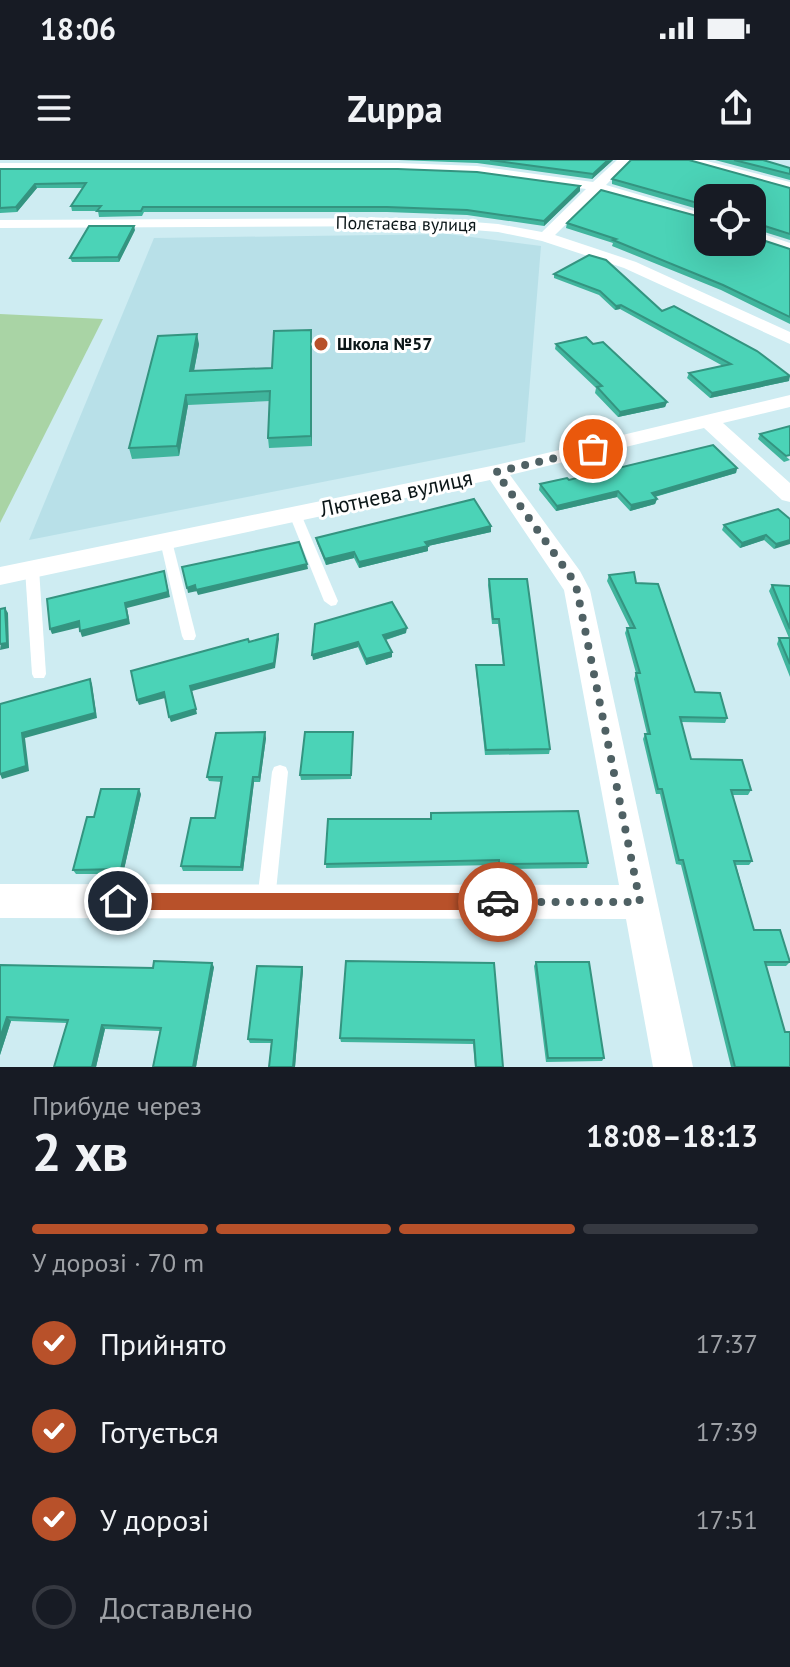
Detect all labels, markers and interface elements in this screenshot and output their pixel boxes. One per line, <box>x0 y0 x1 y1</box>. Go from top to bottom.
text: 18:06 <box>40 9 116 48</box>
text: Zuppa <box>347 85 443 132</box>
icon: menu <box>32 86 76 130</box>
icon: share <box>714 86 758 130</box>
map controls <box>694 184 766 256</box>
button: locate <box>694 184 766 256</box>
street label: Полєтаєва вулиця <box>335 211 477 236</box>
place label: Школа №57 <box>337 332 432 355</box>
marker: Школа №57 <box>312 335 330 353</box>
pin <box>559 415 627 483</box>
icon: bag <box>571 427 615 471</box>
street label: Лютнева вулиця <box>316 463 475 523</box>
courier <box>458 862 538 942</box>
pin <box>84 867 152 935</box>
icon: home <box>96 879 140 923</box>
icon: car <box>476 880 520 924</box>
text: Прибуде через <box>32 1089 202 1122</box>
text: 18:08–18:13 <box>586 1116 758 1155</box>
text: 2 хв <box>32 1118 128 1185</box>
text: У дорозі · 70 m <box>32 1246 204 1279</box>
icon: check <box>32 1321 76 1365</box>
text: Прийнято <box>100 1324 227 1363</box>
text: 17:37 <box>696 1327 758 1360</box>
icon: check <box>32 1409 76 1453</box>
text: Готується <box>100 1412 219 1451</box>
text: 17:39 <box>696 1415 758 1448</box>
icon: check <box>32 1497 76 1541</box>
text: У дорозі <box>100 1500 210 1539</box>
text: 17:51 <box>696 1503 758 1536</box>
text: Доставлено <box>100 1588 253 1627</box>

